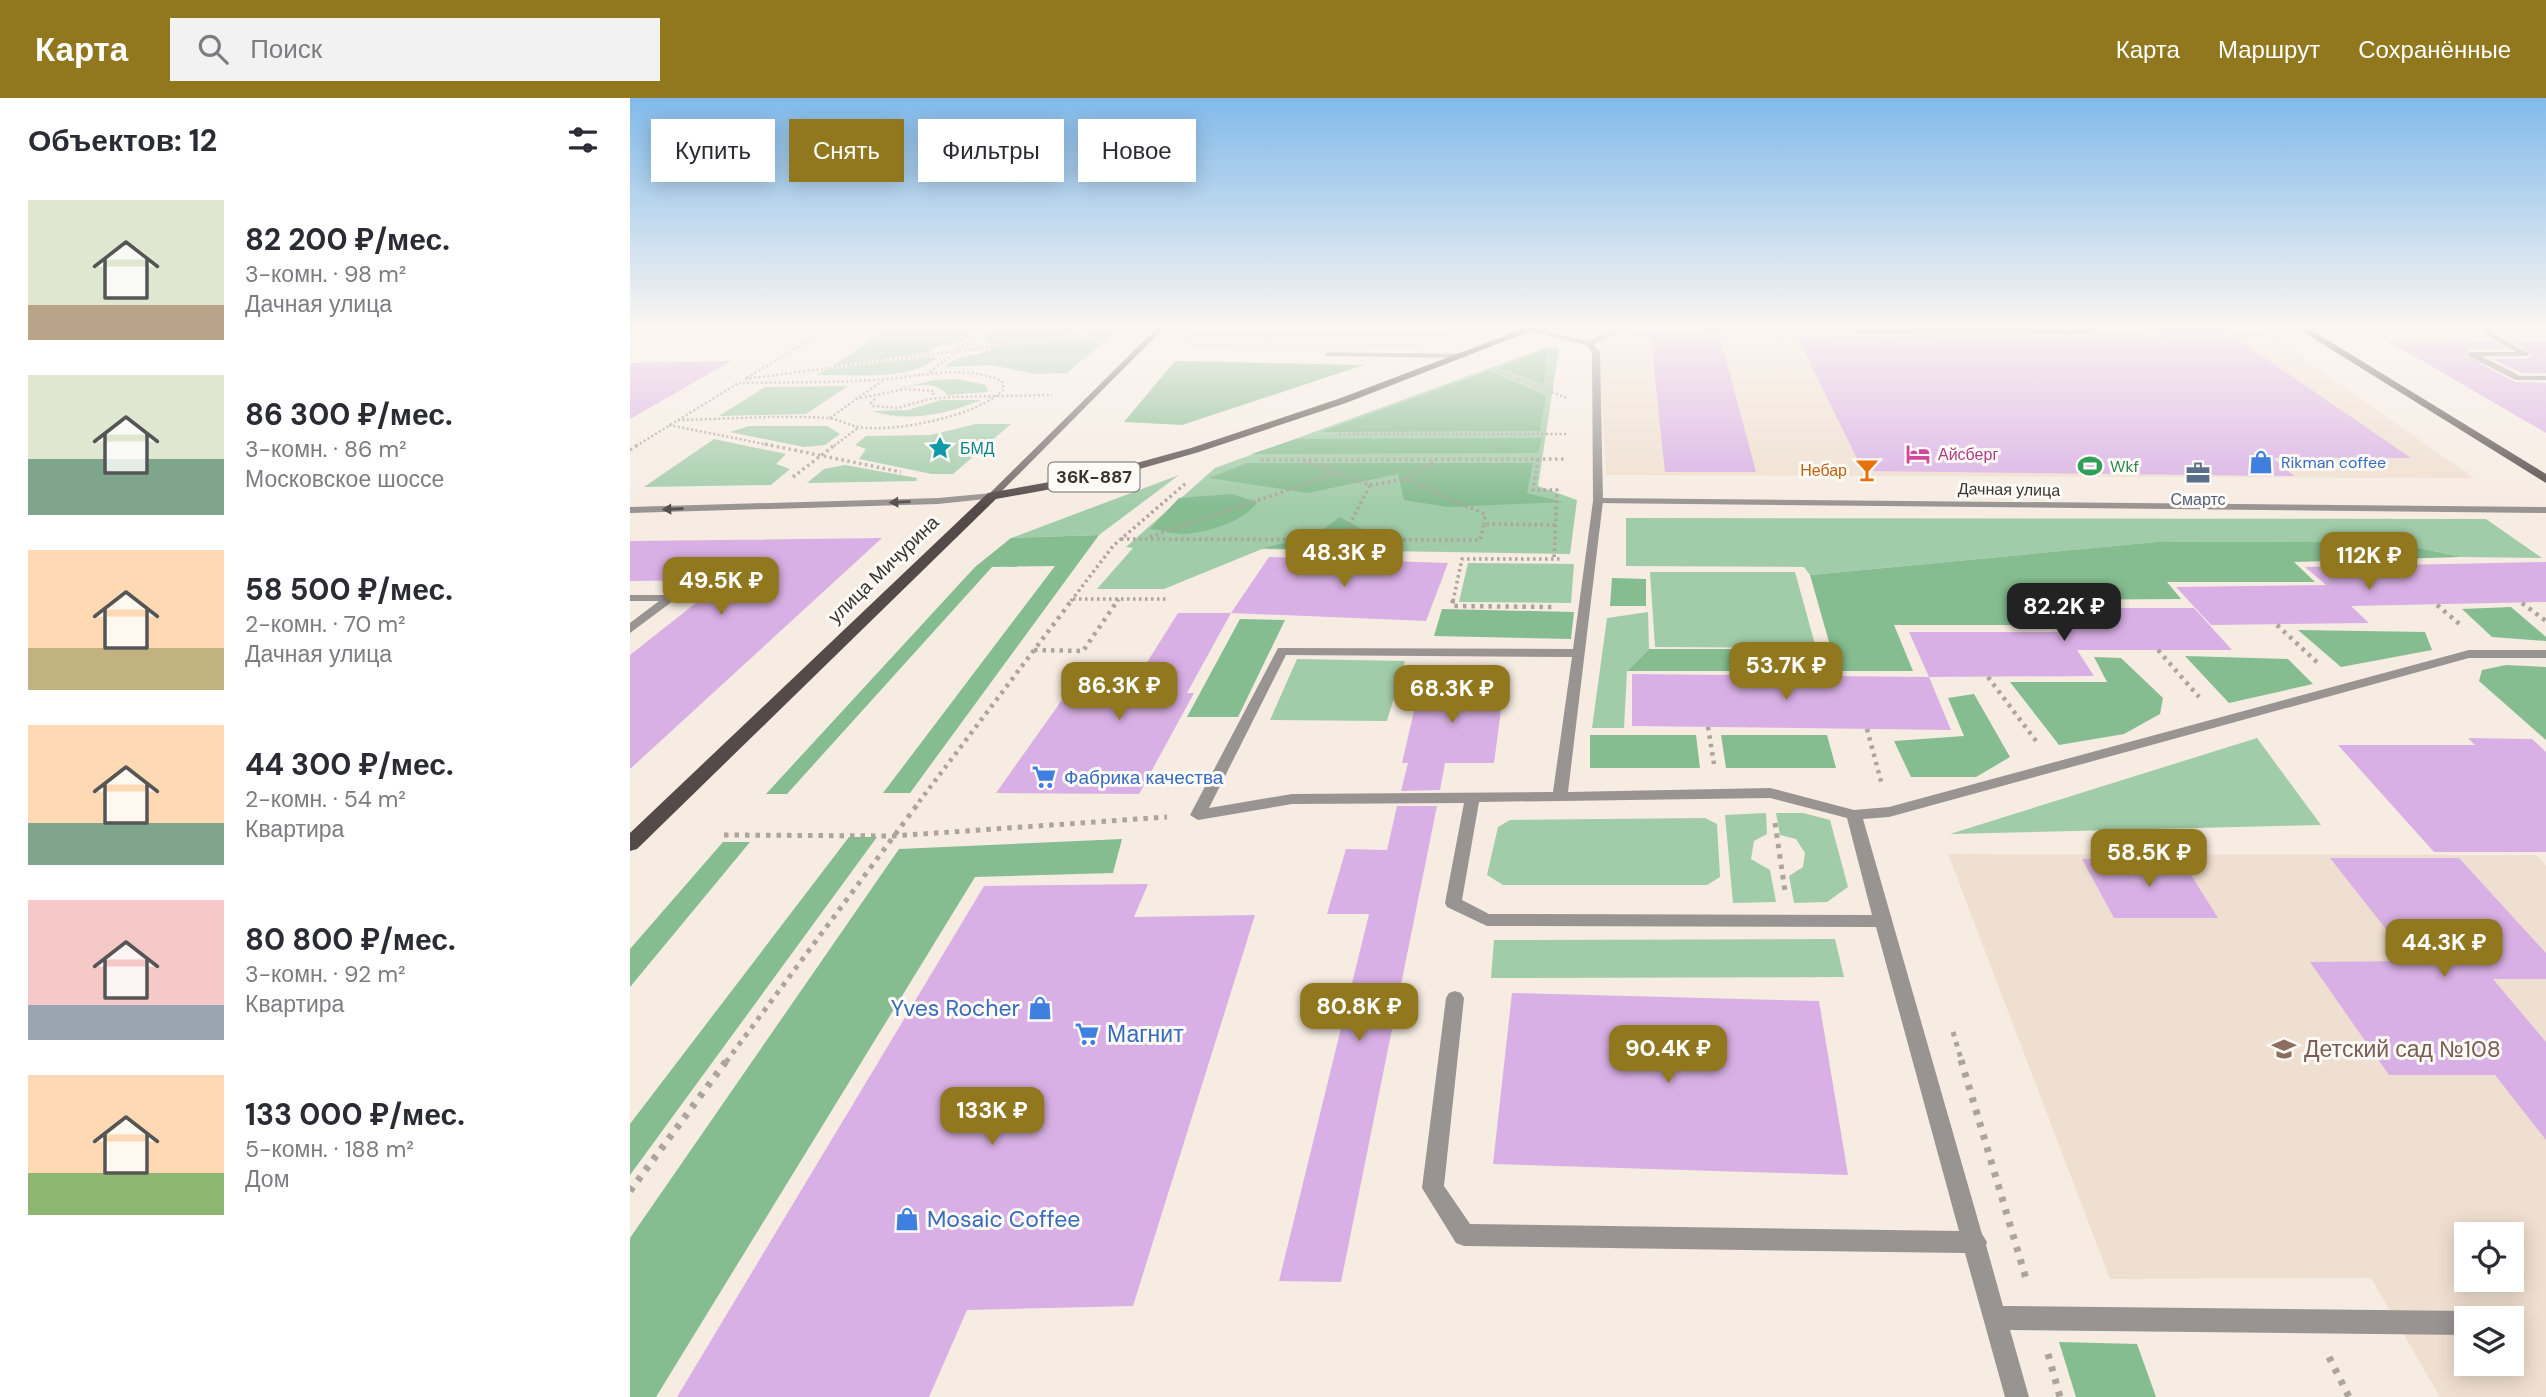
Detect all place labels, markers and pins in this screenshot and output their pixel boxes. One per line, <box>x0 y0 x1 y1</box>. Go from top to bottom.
place icon: БМД <box>926 434 954 462</box>
place label: БМД <box>960 438 995 459</box>
hotel icon: Айсберг <box>1904 440 1932 468</box>
place label: Айсберг <box>1938 444 1998 465</box>
shop icon: Rikman coffee <box>2247 448 2275 476</box>
sports icon: Wkf <box>2076 452 2104 480</box>
place label: Rikman coffee <box>2281 452 2386 473</box>
bar icon: Небар <box>1853 456 1881 484</box>
place label: Wkf <box>2110 456 2139 477</box>
office icon: Смартс <box>2184 459 2212 487</box>
place label: Небар <box>1800 460 1847 481</box>
place label: Смартс <box>2170 489 2226 510</box>
pin: 48.3K ₽ <box>1279 530 1409 589</box>
pin: 112K ₽ <box>2312 532 2426 592</box>
pin: 49.5K ₽ <box>656 558 786 617</box>
pin: 82.2K ₽ <box>1999 584 2129 643</box>
pin: 53.7K ₽ <box>1721 642 1851 702</box>
pin: 86.3K ₽ <box>1054 662 1184 722</box>
pin: 68.3K ₽ <box>1387 666 1517 725</box>
supermarket icon: Фабрика качества <box>1030 763 1058 791</box>
place label: Фабрика качества <box>1064 765 1224 790</box>
pin: 58.5K ₽ <box>2084 830 2214 889</box>
pin: 44.3K ₽ <box>2379 920 2509 979</box>
pin: 80.8K ₽ <box>1294 984 1424 1043</box>
place label: Yves Rocher <box>891 993 1020 1023</box>
shop icon: Yves Rocher <box>1026 994 1054 1022</box>
place label: Магнит <box>1107 1019 1184 1049</box>
supermarket icon: Магнит <box>1073 1020 1101 1048</box>
pin: 90.4K ₽ <box>1603 1026 1733 1085</box>
place label: Детский сад №108 <box>2304 1034 2501 1064</box>
school or university icon: Детский сад №108 <box>2270 1035 2298 1063</box>
pin: 133K ₽ <box>935 1088 1049 1147</box>
place label: Mosaic Coffee <box>927 1204 1080 1234</box>
shop icon: Mosaic Coffee <box>893 1205 921 1233</box>

